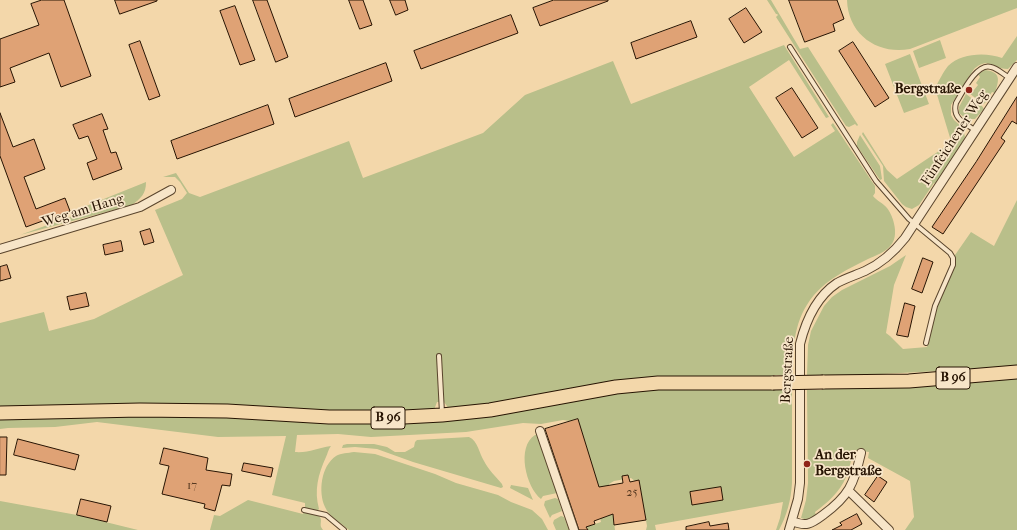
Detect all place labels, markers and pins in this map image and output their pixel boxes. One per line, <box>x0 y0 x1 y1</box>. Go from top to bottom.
place label: Bergstraße <box>894 82 961 98</box>
marker: Bergstraße <box>964 85 974 95</box>
place label: An der Bergstraße <box>815 448 882 480</box>
marker: An der Bergstraße <box>802 459 812 469</box>

